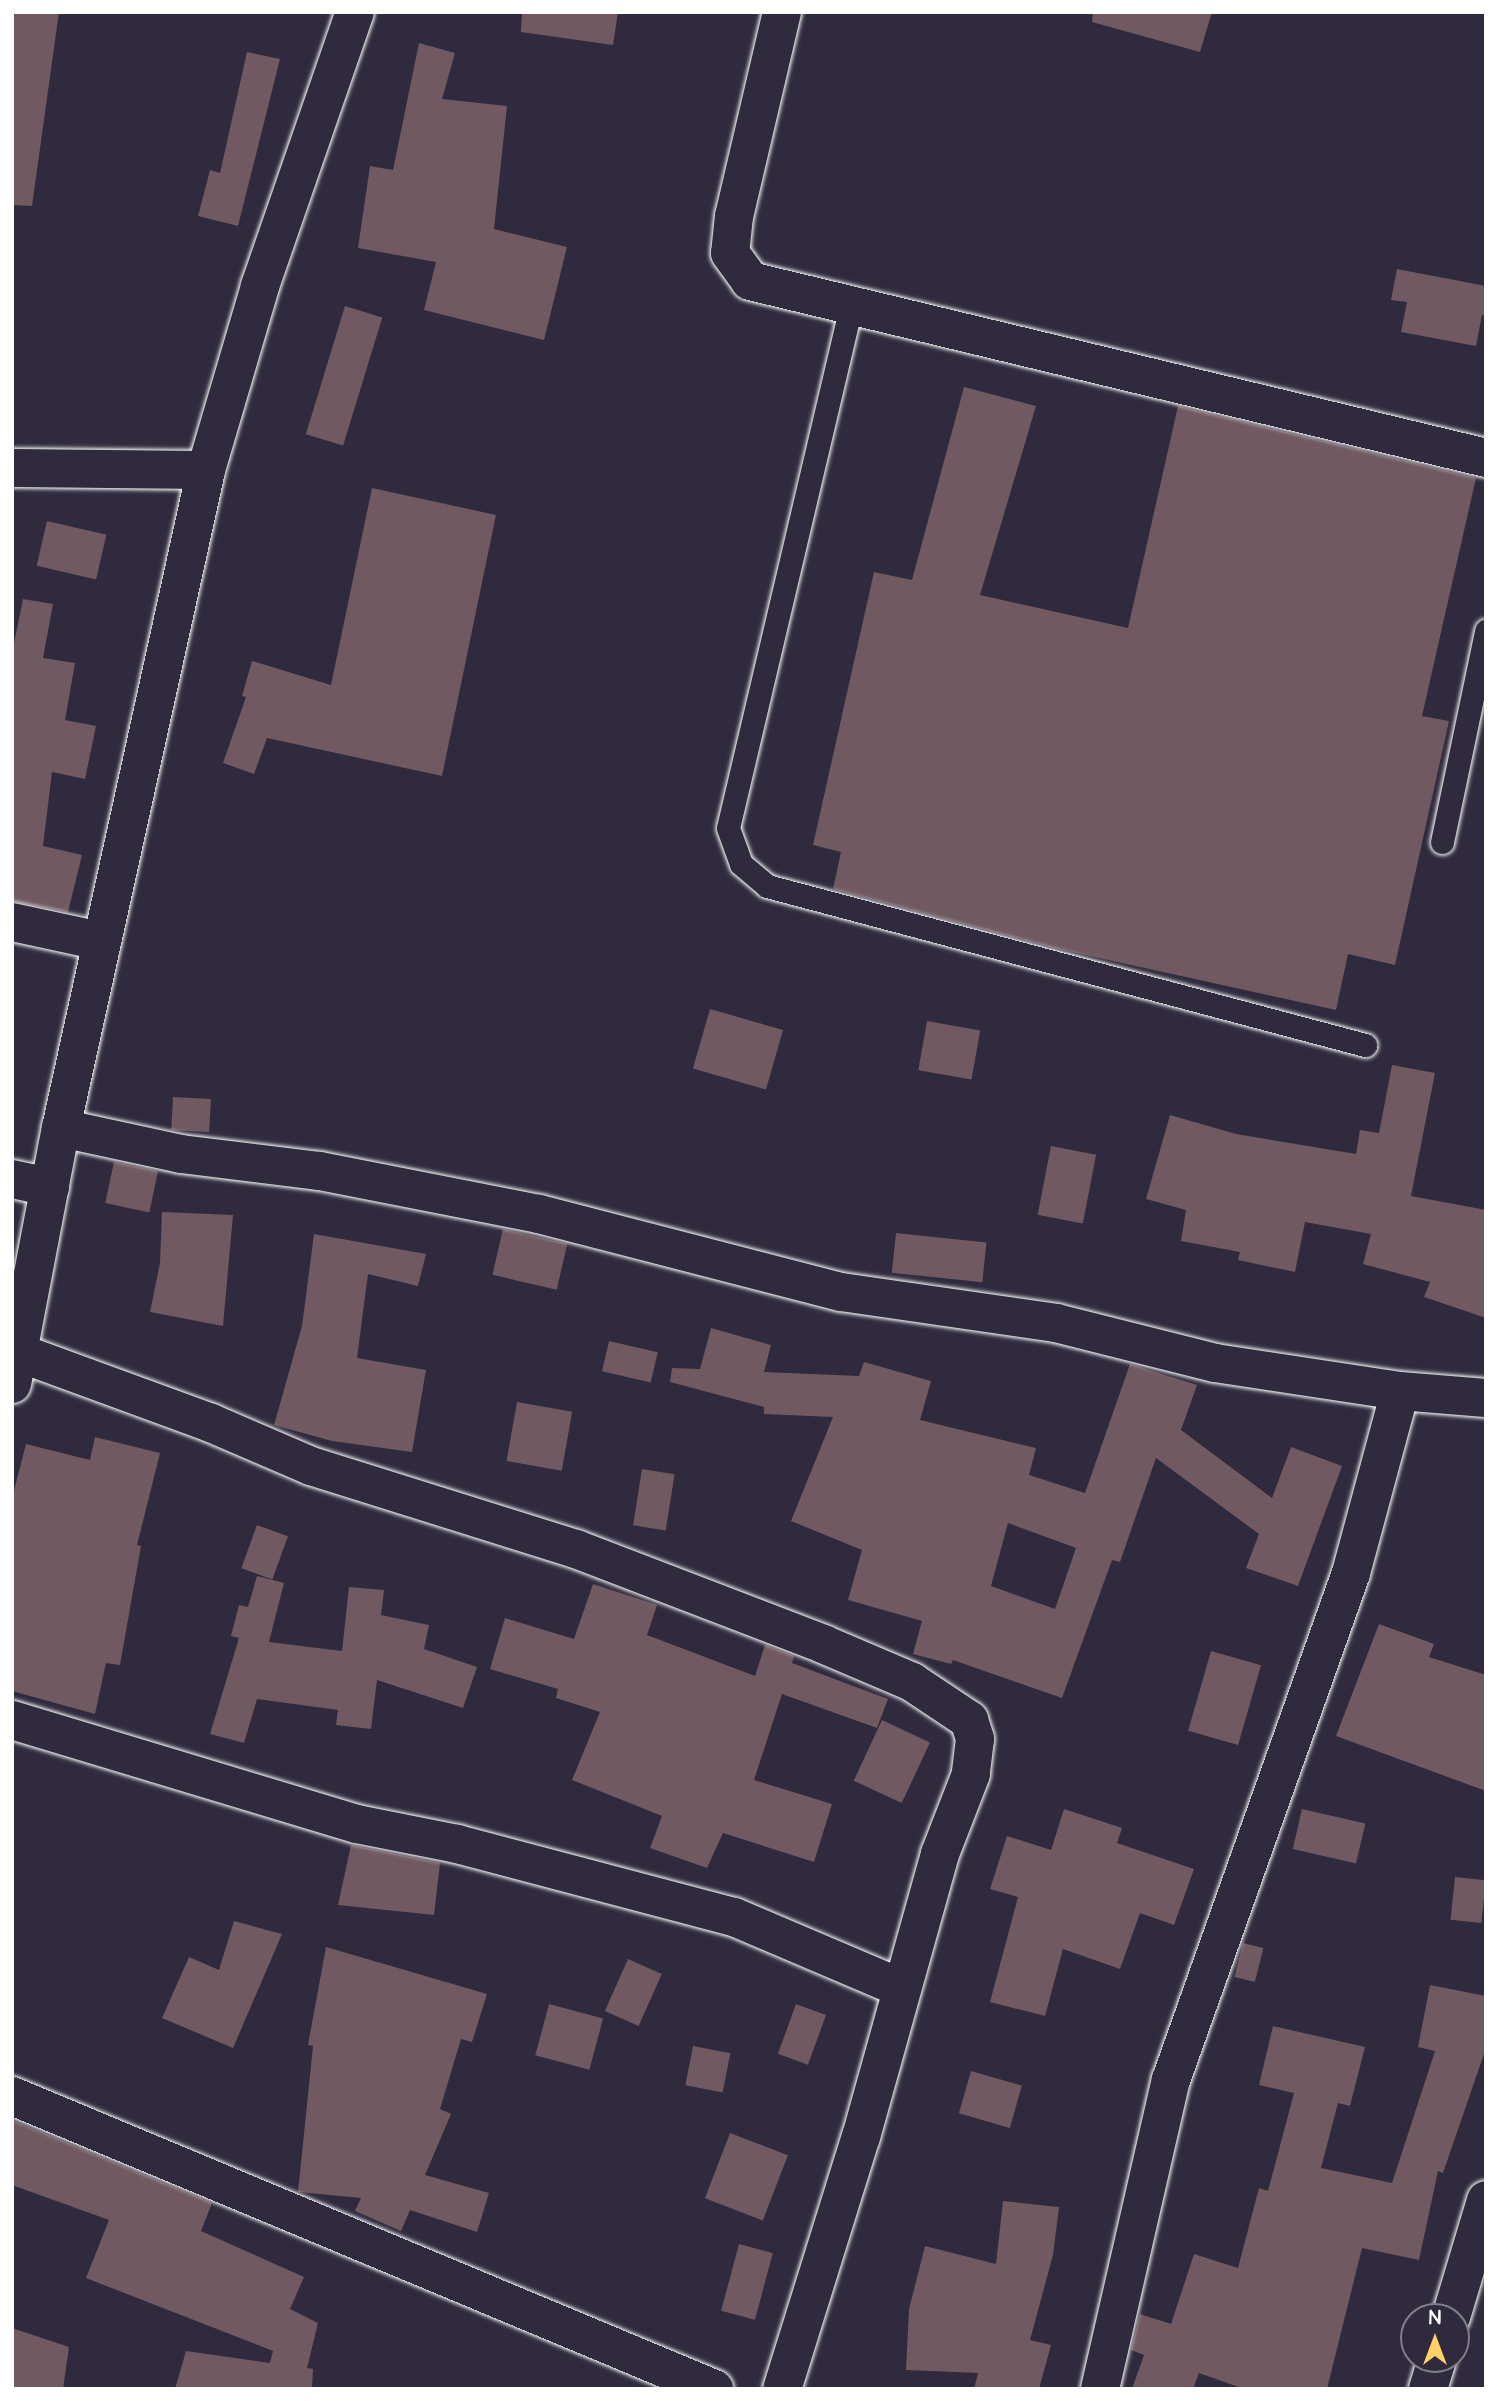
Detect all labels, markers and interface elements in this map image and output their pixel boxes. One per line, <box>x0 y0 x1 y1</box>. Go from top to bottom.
north arrow <box>1400 2303 1470 2373</box>
text: N <box>1429 2305 1441 2332</box>

